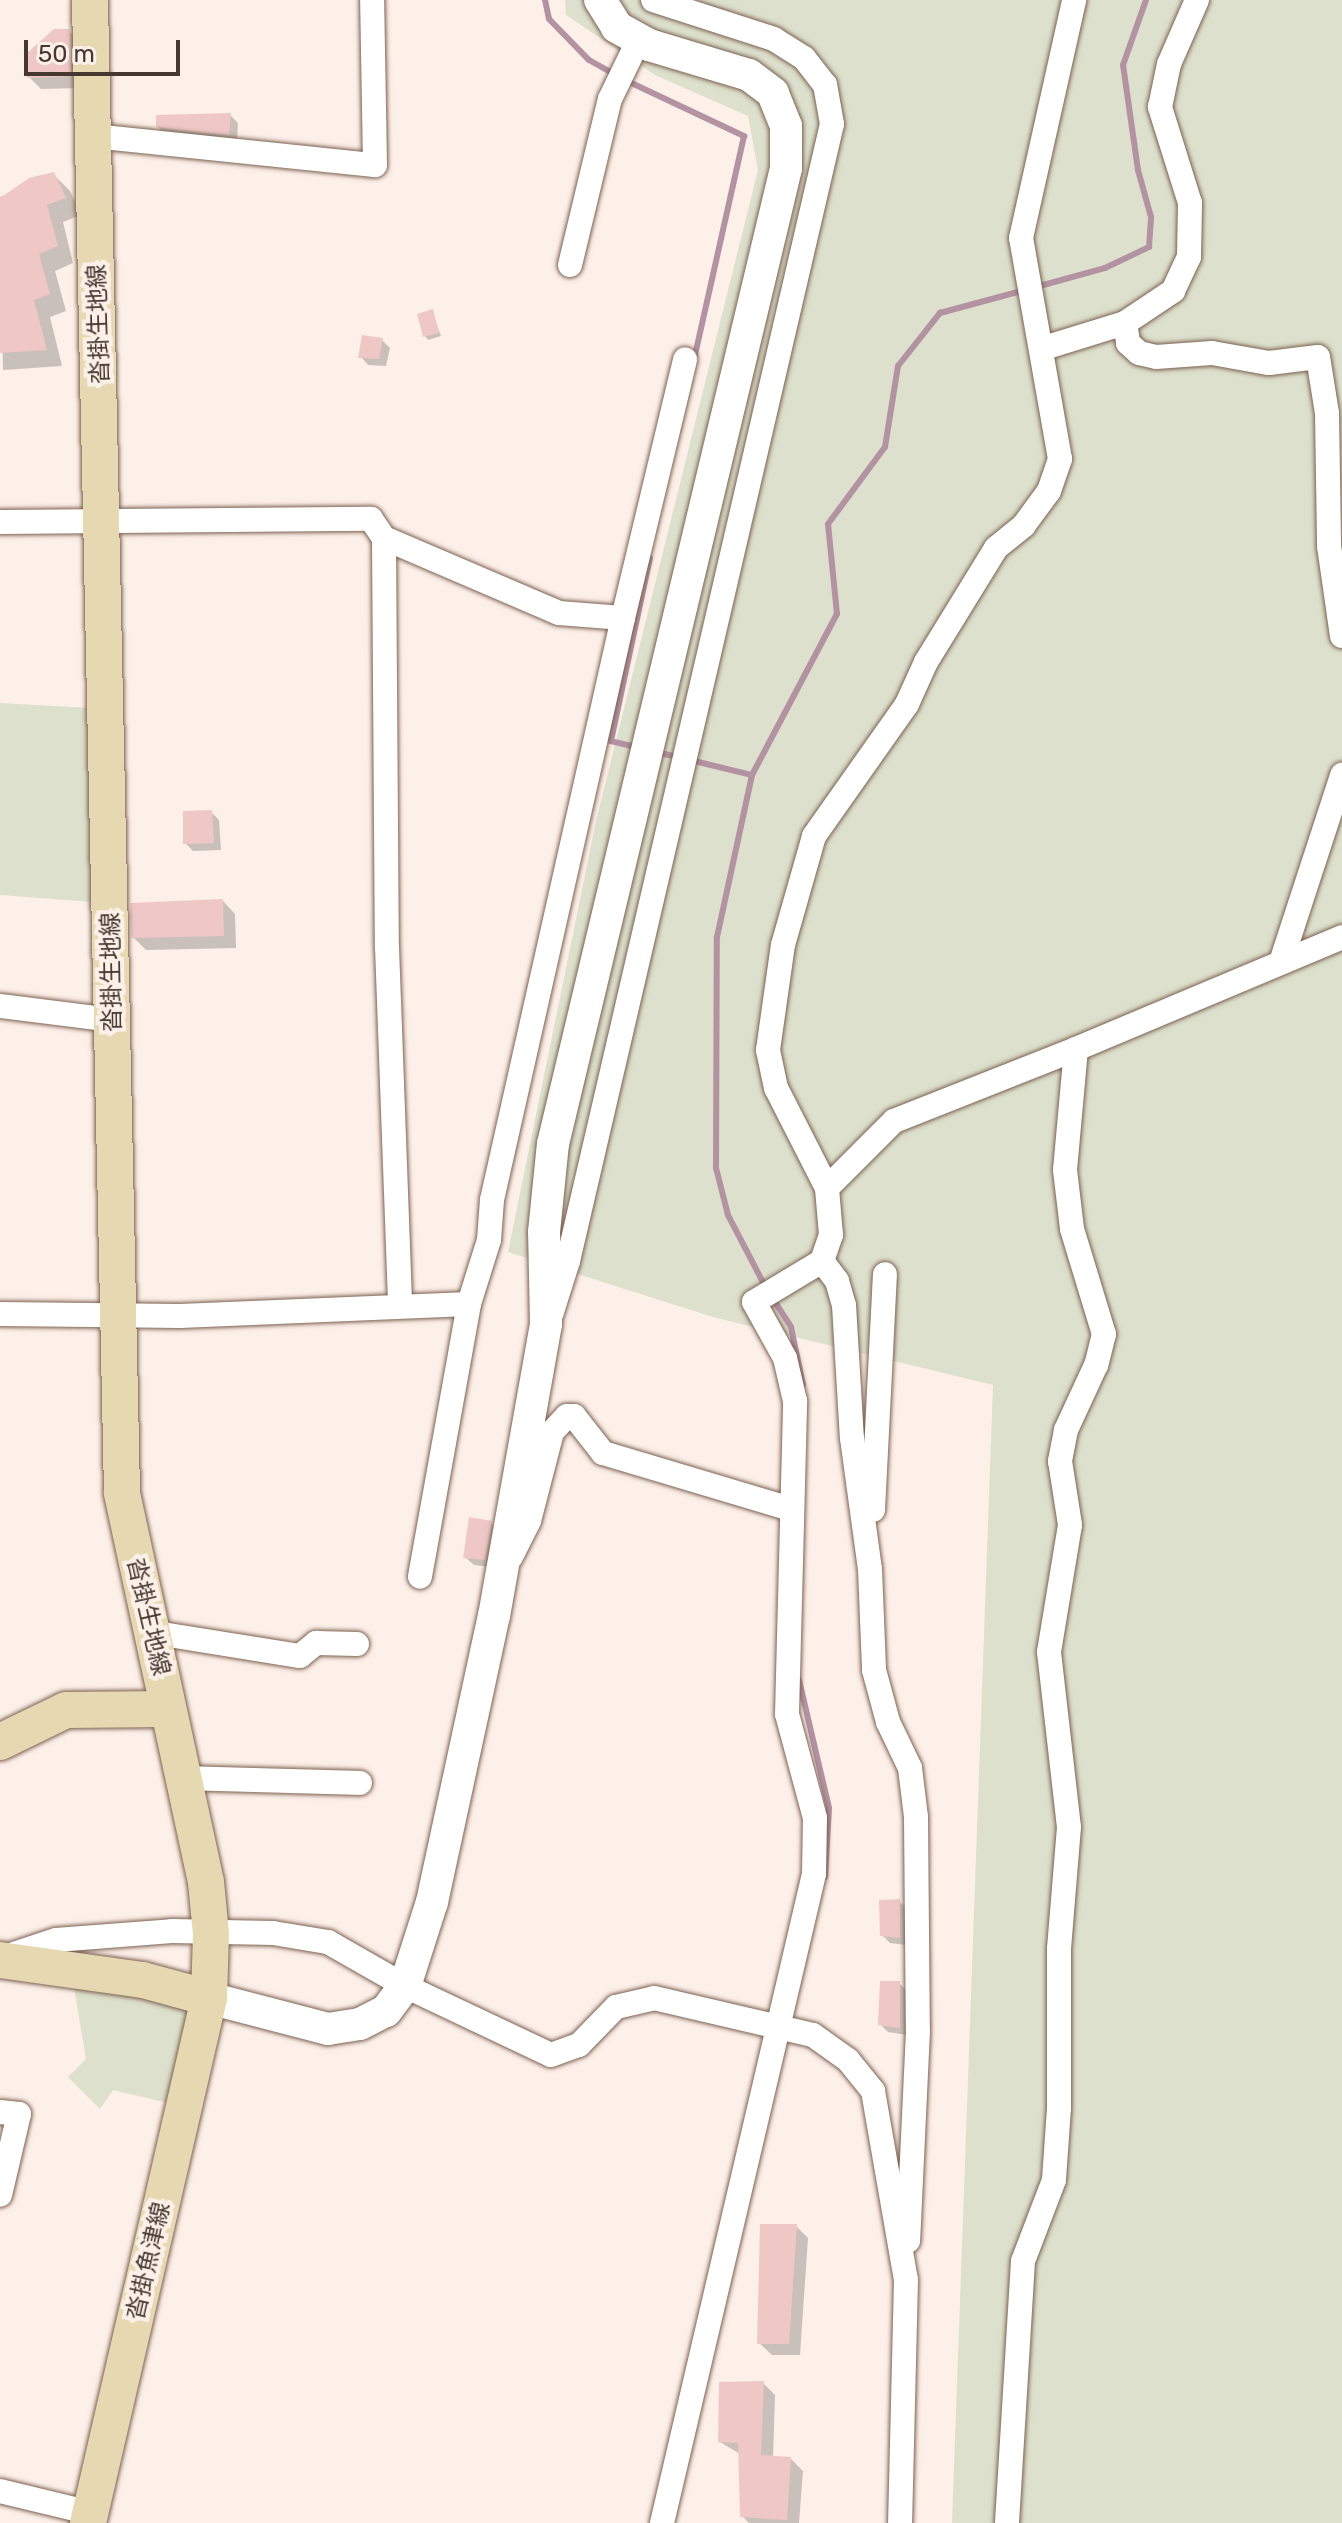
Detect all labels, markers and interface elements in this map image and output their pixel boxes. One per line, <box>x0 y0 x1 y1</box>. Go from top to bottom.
scale bar <box>28 24 184 74</box>
text: 50 m <box>38 40 95 68</box>
street label: 沓掛生地線 <box>83 264 115 384</box>
street label: 沓掛生地線 <box>97 912 127 1032</box>
street label: 沓掛生地線 <box>120 1555 176 1679</box>
street label: 沓掛魚津線 <box>121 2199 177 2323</box>

